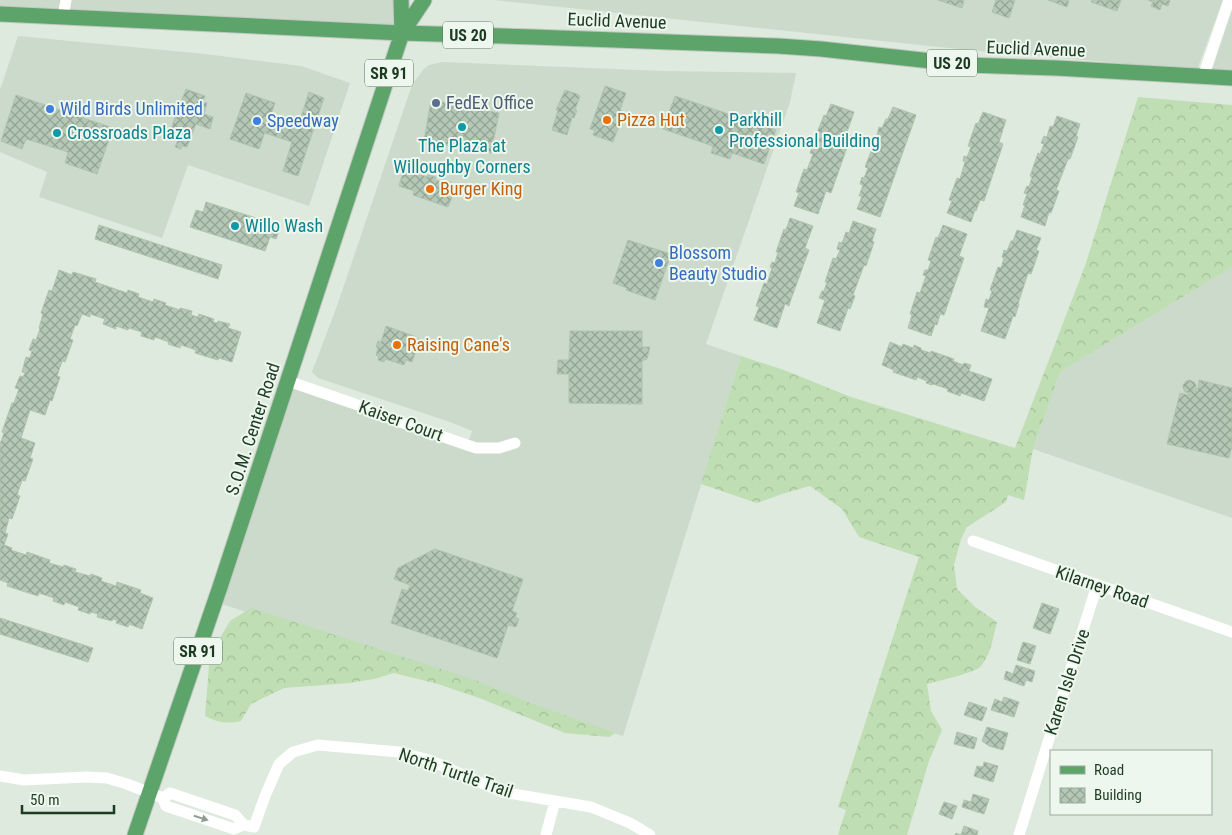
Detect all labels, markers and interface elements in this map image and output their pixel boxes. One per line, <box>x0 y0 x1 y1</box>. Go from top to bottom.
street label: Euclid Avenue <box>567 8 667 33</box>
road number: US 20 <box>443 22 493 48</box>
street label: Euclid Avenue <box>986 36 1086 61</box>
road number: US 20 <box>927 49 977 76</box>
road number: SR 91 <box>365 59 413 86</box>
place label: FedEx Office <box>446 92 534 113</box>
marker: FedEx Office <box>430 97 442 109</box>
place label: Wild Birds Unlimited <box>60 98 203 119</box>
marker: Wild Birds Unlimited <box>44 103 56 115</box>
place label: Pizza Hut <box>617 109 685 130</box>
place label: Parkhill Professional Building <box>729 109 880 151</box>
place label: Speedway <box>267 110 339 131</box>
marker: Pizza Hut <box>601 114 613 126</box>
marker: Speedway <box>251 115 263 127</box>
marker: The Plaza at Willoughby Corners <box>456 121 468 133</box>
place label: Crossroads Plaza <box>67 122 191 143</box>
marker: Parkhill Professional Building <box>713 124 725 136</box>
marker: Crossroads Plaza <box>51 127 63 139</box>
place label: The Plaza at Willoughby Corners <box>393 135 531 177</box>
place label: Burger King <box>440 178 522 199</box>
marker: Burger King <box>424 183 436 195</box>
place label: Willo Wash <box>245 215 323 236</box>
marker: Willo Wash <box>229 220 241 232</box>
place label: Blossom Beauty Studio <box>669 242 767 284</box>
marker: Blossom Beauty Studio <box>653 257 665 269</box>
place label: Raising Cane's <box>407 334 510 355</box>
marker: Raising Cane's <box>391 339 403 351</box>
street label: S.O.M. Center Road <box>221 360 284 498</box>
street label: Kaiser Court <box>356 396 446 445</box>
street label: Kilarney Road <box>1053 561 1151 612</box>
street label: Karen Isle Drive <box>1039 626 1094 738</box>
road number: SR 91 <box>174 637 222 664</box>
street label: North Turtle Trail <box>396 743 516 802</box>
legend <box>1050 750 1212 815</box>
text: Road <box>1094 761 1124 779</box>
scale bar <box>22 782 115 814</box>
text: Building <box>1094 786 1142 804</box>
text: 50 m <box>30 791 60 809</box>
one-way arrow <box>193 814 208 822</box>

